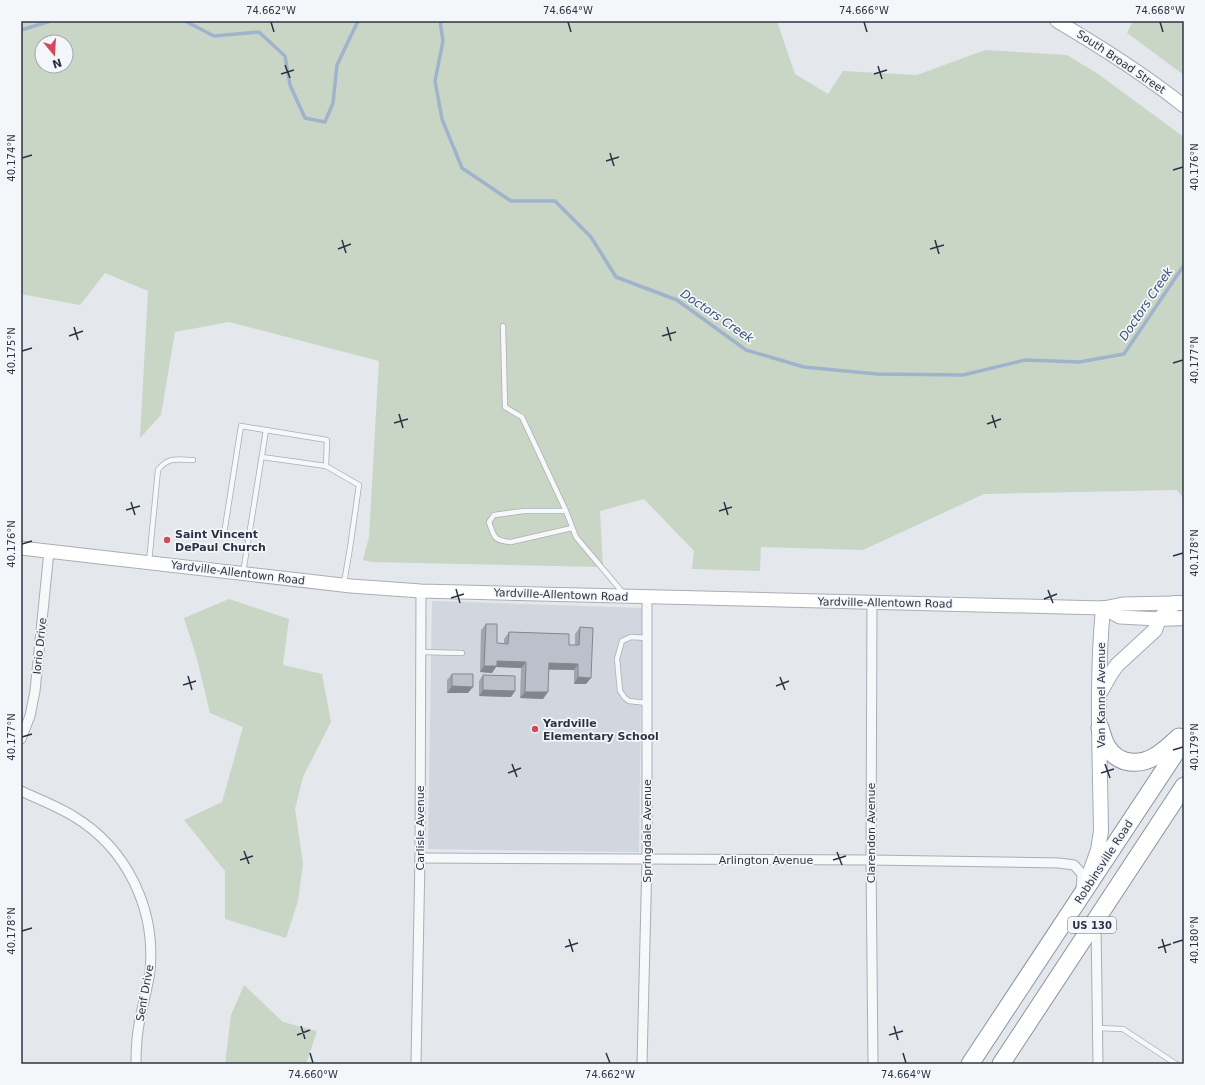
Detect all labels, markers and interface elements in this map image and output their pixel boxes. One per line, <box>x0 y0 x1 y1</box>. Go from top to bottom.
text: 74.662°W <box>246 5 296 16</box>
text: 74.664°W <box>543 5 593 16</box>
text: 74.666°W <box>839 5 889 16</box>
text: 74.668°W <box>1135 5 1185 16</box>
street label: South Broad Street <box>1074 27 1169 97</box>
north arrow <box>34 34 74 74</box>
text: N <box>51 55 63 71</box>
text: 40.174°N <box>6 134 17 182</box>
text: 40.176°N <box>1189 143 1200 191</box>
water label: Doctors Creek <box>1116 264 1176 343</box>
water label: Doctors Creek <box>678 286 757 346</box>
text: 40.175°N <box>6 327 17 375</box>
text: 40.177°N <box>1189 336 1200 384</box>
text: 40.176°N <box>6 520 17 568</box>
place label: Saint Vincent DePaul Church <box>175 528 266 554</box>
text: 40.178°N <box>1189 529 1200 577</box>
marker: Saint Vincent DePaul Church <box>162 535 172 545</box>
street label: Yardville-Allentown Road <box>169 558 306 588</box>
street label: Yardville-Allentown Road <box>492 586 629 604</box>
street label: Yardville-Allentown Road <box>816 595 953 611</box>
street label: Iorio Drive <box>31 617 49 675</box>
street label: Van Kannel Avenue <box>1095 642 1108 748</box>
text: 40.177°N <box>6 713 17 761</box>
place label: Yardville Elementary School <box>542 717 659 743</box>
text: 40.179°N <box>1189 723 1200 771</box>
marker: Yardville Elementary School <box>530 724 540 734</box>
street label: Springdale Avenue <box>641 779 654 883</box>
street label: Clarendon Avenue <box>865 782 878 883</box>
street label: Carlisle Avenue <box>414 785 427 870</box>
street label: Robbinsville Road <box>1072 818 1136 906</box>
street label: Arlington Avenue <box>719 854 813 867</box>
text: 40.178°N <box>6 907 17 955</box>
text: 40.180°N <box>1189 916 1200 964</box>
road number: US 130 <box>1068 917 1116 933</box>
street label: Senf Drive <box>134 963 156 1022</box>
text: 74.660°W <box>288 1069 338 1080</box>
text: 74.662°W <box>585 1069 635 1080</box>
text: 74.664°W <box>881 1069 931 1080</box>

